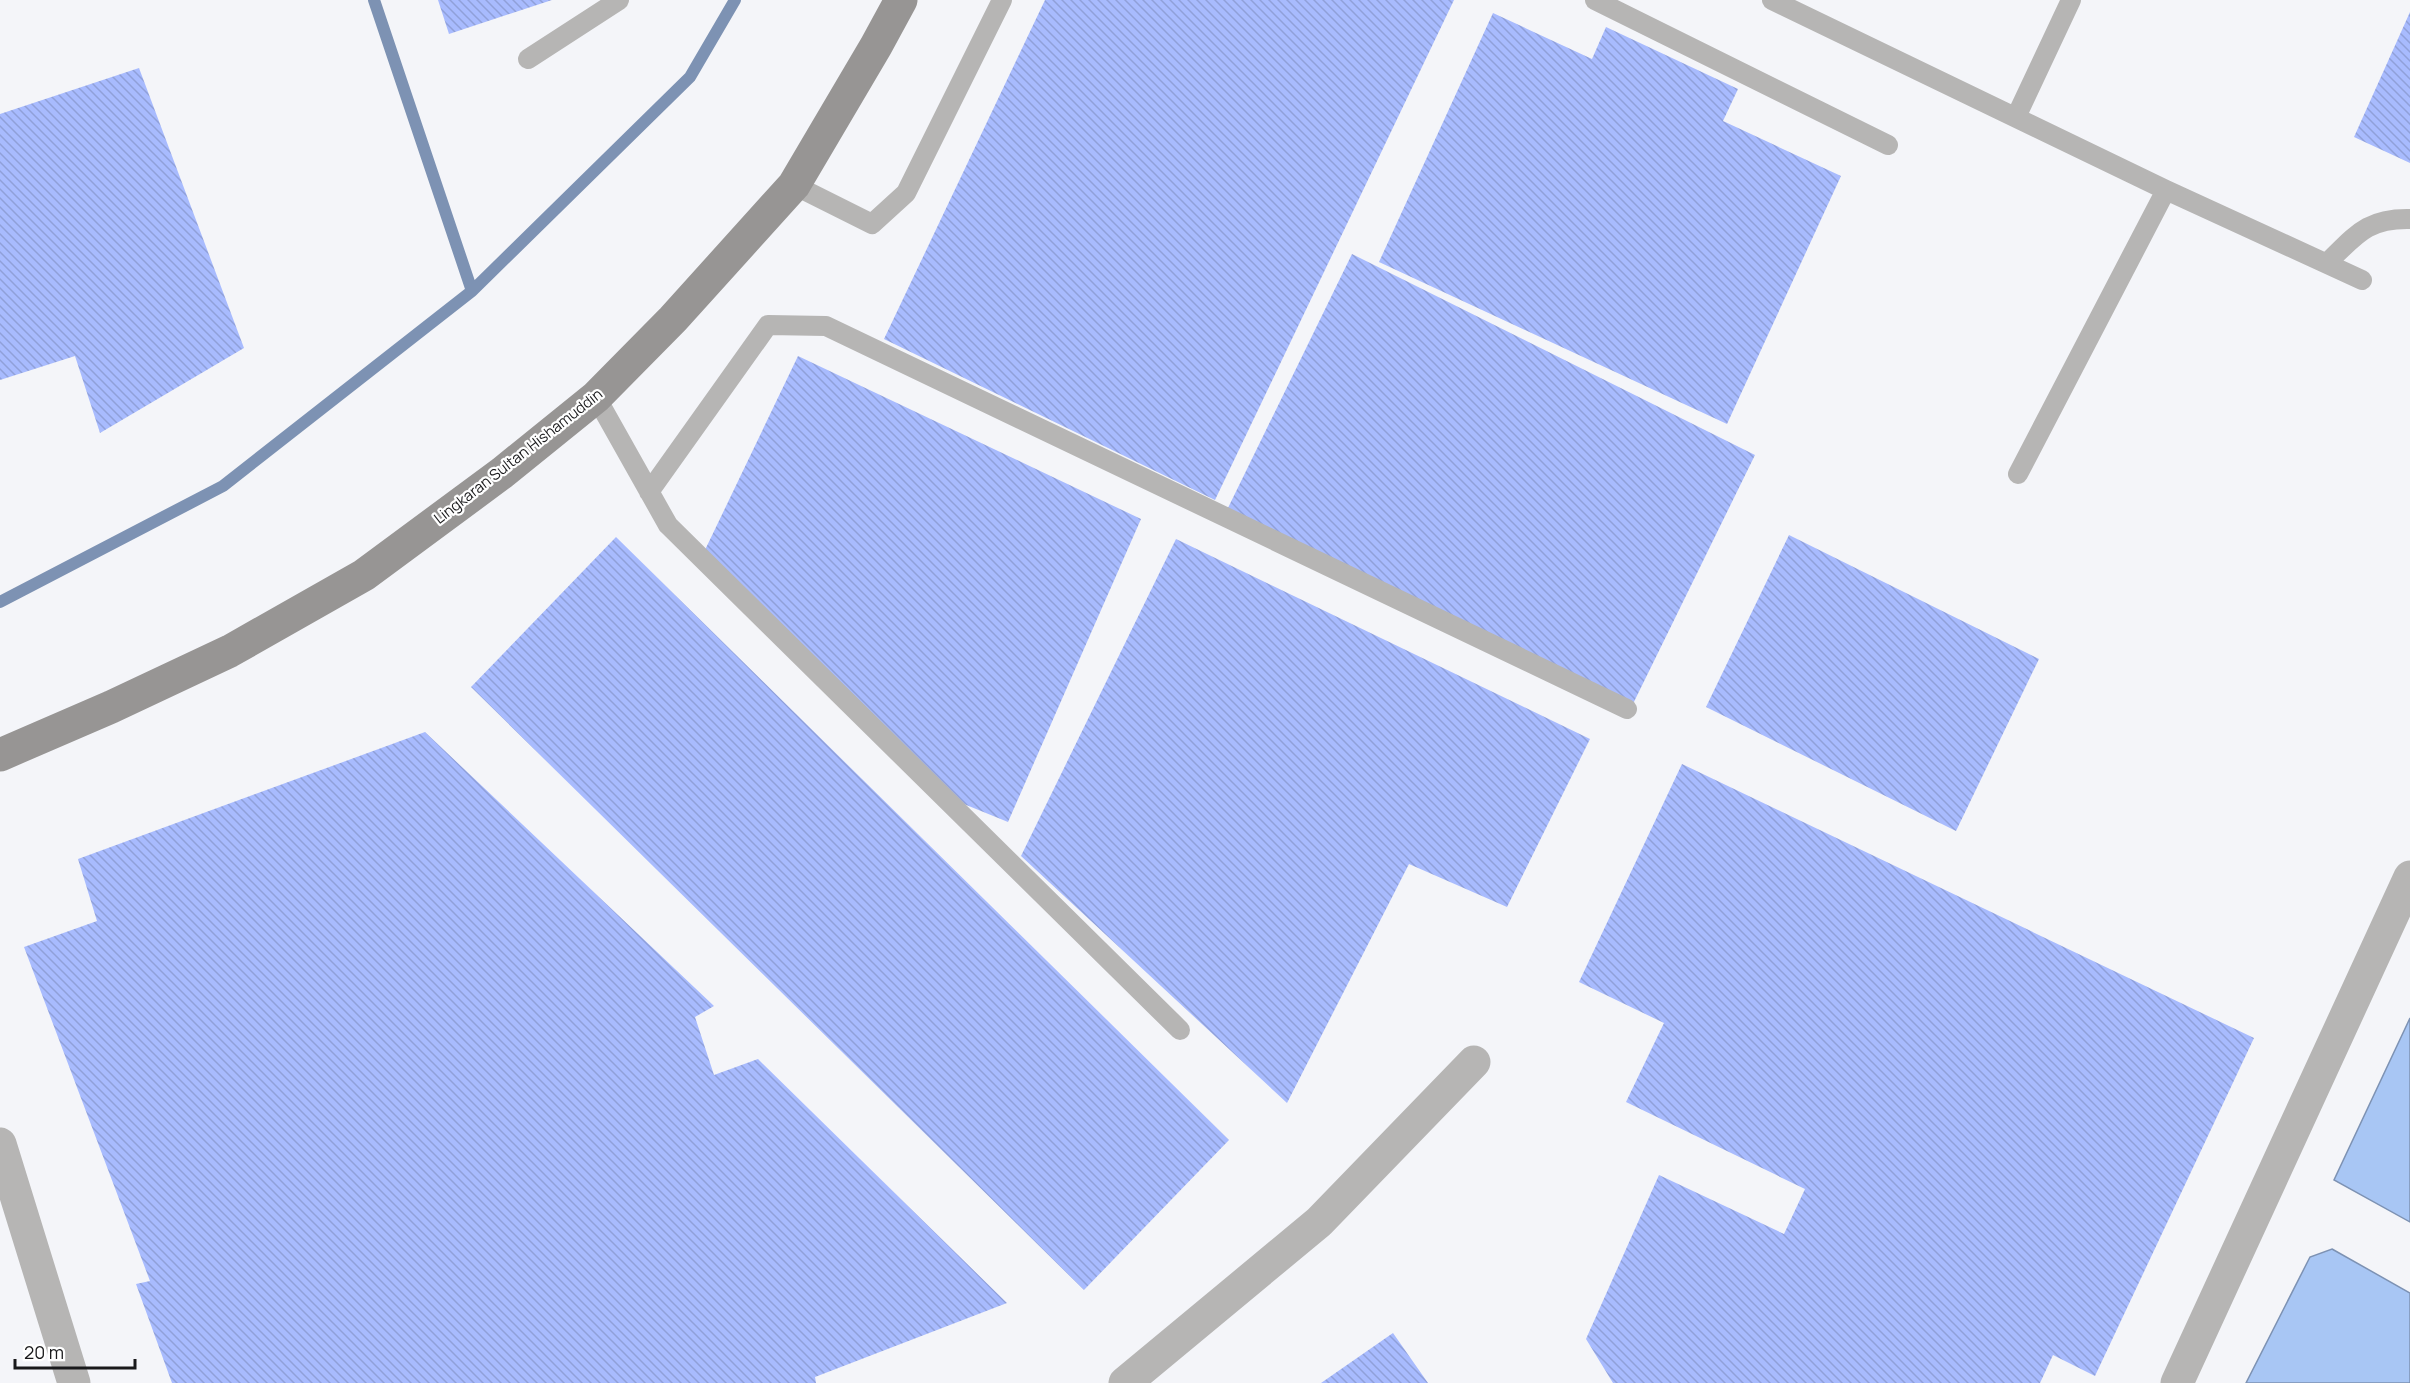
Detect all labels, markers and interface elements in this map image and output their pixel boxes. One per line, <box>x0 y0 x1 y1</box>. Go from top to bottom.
street label: Lingkaran Sultan Hishamuddin <box>429 383 607 529</box>
scale bar <box>15 1332 135 1370</box>
text: 20 m <box>24 1340 64 1364</box>

